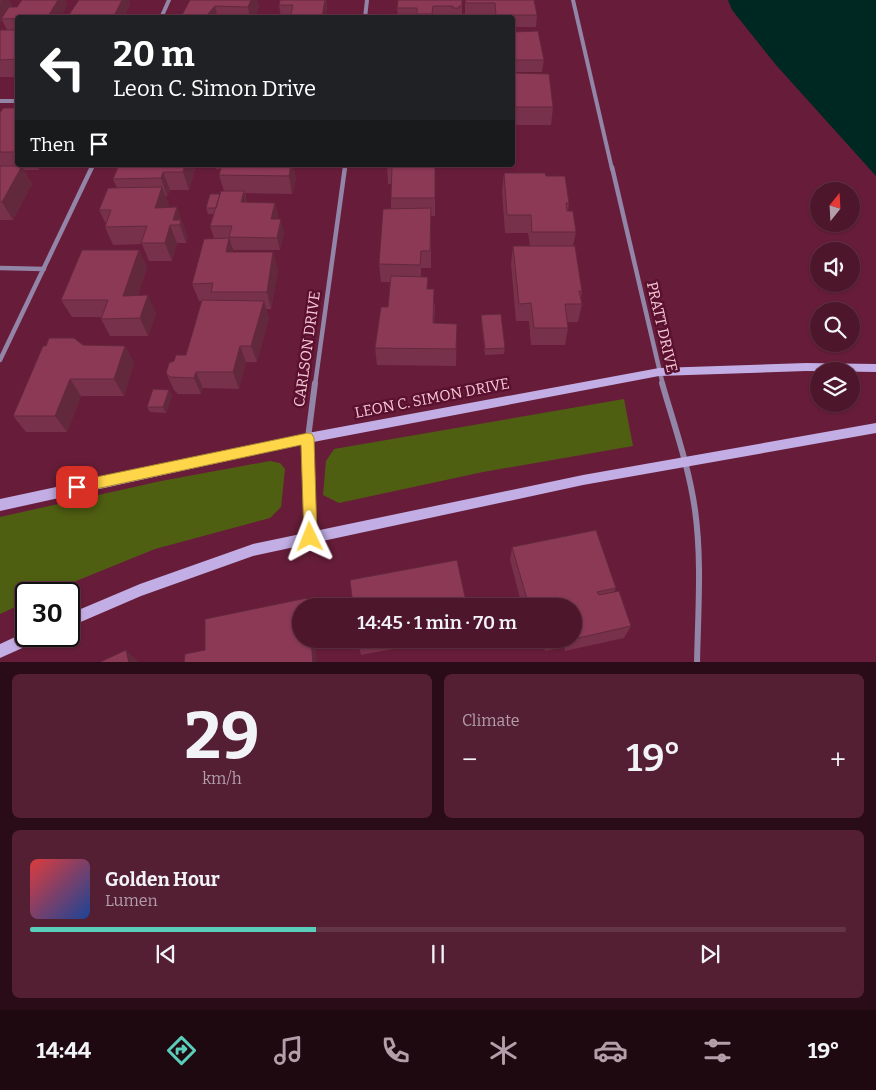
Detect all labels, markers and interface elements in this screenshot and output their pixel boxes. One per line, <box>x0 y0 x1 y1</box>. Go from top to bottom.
text: 20 m <box>113 33 195 75</box>
icon: left <box>30 35 95 100</box>
text: Leon C. Simon Drive <box>113 75 316 102</box>
icon: arrive <box>85 130 113 158</box>
text: Then <box>30 133 75 156</box>
north arrow <box>810 182 860 232</box>
map controls <box>810 182 860 412</box>
button: sound <box>810 242 860 292</box>
street label: PRATT DRIVE <box>643 280 681 374</box>
street label: CARLSON DRIVE <box>290 290 324 408</box>
button: search <box>810 302 860 352</box>
button: layers <box>810 362 860 412</box>
street label: LEON C. SIMON DRIVE <box>353 374 511 422</box>
pin <box>56 466 98 508</box>
icon: arrive <box>63 473 91 501</box>
position arrow <box>283 510 335 562</box>
speed limit sign: 30 <box>15 582 80 647</box>
text: 14:45 · 1 min · 70 m <box>357 611 517 634</box>
text: 29 <box>184 697 260 775</box>
text: Climate <box>462 711 520 730</box>
text: 19° <box>626 735 681 781</box>
text: − <box>462 743 477 776</box>
text: + <box>830 743 846 776</box>
text: km/h <box>202 769 242 788</box>
text: Golden Hour <box>105 868 220 891</box>
text: Lumen <box>105 891 158 910</box>
icon: previous <box>152 940 180 968</box>
icon: pause <box>424 940 452 968</box>
icon: next <box>696 940 724 968</box>
icon: directions <box>164 1033 199 1068</box>
icon: music <box>271 1033 306 1068</box>
icon: phone <box>378 1033 413 1068</box>
icon: climate <box>486 1033 521 1068</box>
icon: car <box>593 1033 628 1068</box>
icon: filters <box>700 1033 735 1068</box>
text: 14:44 <box>36 1037 91 1064</box>
text: 19° <box>808 1037 840 1064</box>

